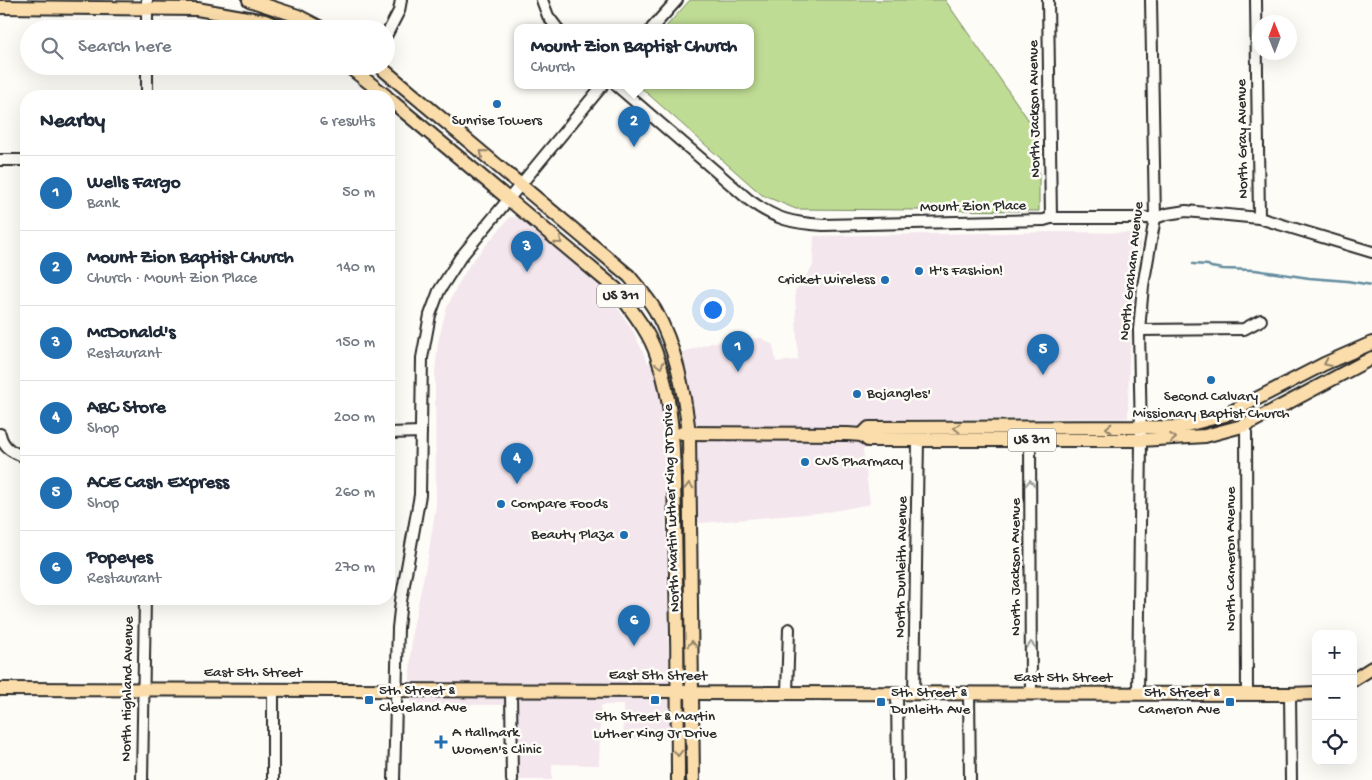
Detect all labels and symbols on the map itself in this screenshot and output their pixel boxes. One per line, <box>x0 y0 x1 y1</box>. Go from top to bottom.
north arrow <box>1252 15 1297 60</box>
street label: North Jackson Avenue <box>1025 40 1045 178</box>
street label: North Gray Avenue <box>1233 79 1253 199</box>
marker: Sunrise Towers <box>491 98 503 110</box>
pin: 2 <box>618 106 650 147</box>
place label: Sunrise Towers <box>452 112 543 130</box>
one-way arrow <box>480 150 489 159</box>
street label: Mount Zion Place <box>920 197 1027 217</box>
street label: North Graham Avenue <box>1116 200 1148 341</box>
pin: 3 <box>511 231 543 272</box>
one-way arrow <box>553 236 562 245</box>
place label: It's Fashion! <box>929 262 1003 280</box>
marker: It's Fashion! <box>913 265 925 277</box>
place label: Cricket Wireless <box>778 271 875 289</box>
marker: Cricket Wireless <box>879 274 891 286</box>
road number: US 311 <box>597 284 645 308</box>
your location <box>700 297 726 323</box>
pin: 1 <box>722 331 754 372</box>
pin: 5 <box>1027 334 1059 375</box>
one-way arrow <box>1323 357 1332 367</box>
one-way arrow <box>654 360 664 368</box>
marker: Second Calvary Missionary Baptist Church <box>1205 374 1217 386</box>
place label: Bojangles' <box>866 385 931 403</box>
marker: Bojangles' <box>851 388 863 400</box>
place label: Second Calvary Missionary Baptist Church <box>1132 388 1290 423</box>
street label: North Martin Luther King Jr Drive <box>659 403 685 612</box>
one-way arrow <box>952 423 960 433</box>
one-way arrow <box>1105 423 1112 433</box>
road number: US 311 <box>1008 428 1056 452</box>
one-way arrow <box>1169 432 1177 443</box>
pin: 4 <box>501 443 533 484</box>
place label: CVS Pharmacy <box>815 453 904 471</box>
marker: CVS Pharmacy <box>799 456 811 468</box>
one-way arrow <box>1025 479 1035 486</box>
one-way arrow <box>684 482 694 490</box>
street label: North Cameron Avenue <box>1222 487 1240 631</box>
place label: Compare Foods <box>511 495 608 513</box>
street label: North Dunleith Avenue <box>892 496 912 638</box>
marker: Compare Foods <box>495 498 507 510</box>
street label: North Jackson Avenue <box>1007 498 1025 636</box>
place label: Beauty Plaza <box>530 526 615 544</box>
marker: Beauty Plaza <box>618 529 630 541</box>
pin: 6 <box>618 605 650 646</box>
street label: North Highland Avenue <box>118 616 138 762</box>
one-way arrow <box>687 640 697 648</box>
one-way arrow <box>1026 641 1036 649</box>
street label: East 5th Street <box>204 664 304 682</box>
street label: East 5th Street <box>609 666 709 686</box>
street label: East 5th Street <box>1014 669 1114 687</box>
place label: 5th Street & Cleveland Ave <box>379 682 467 717</box>
place label: 5th Street & Dunleith Ave <box>890 684 970 719</box>
place label: 5th Street & Cameron Ave <box>1138 684 1220 719</box>
marker: 5th Street & Cleveland Ave <box>363 694 375 706</box>
marker: 5th Street & Martin Luther King Jr Drive <box>649 694 661 706</box>
marker: 5th Street & Dunleith Ave <box>875 696 887 708</box>
marker: 5th Street & Cameron Ave <box>1224 696 1236 708</box>
place label: 5th Street & Martin Luther King Jr Drive <box>593 708 717 743</box>
place label: A Hallmark Women's Clinic <box>452 724 542 759</box>
marker: A Hallmark Women's Clinic <box>434 735 448 749</box>
one-way arrow <box>673 750 683 757</box>

